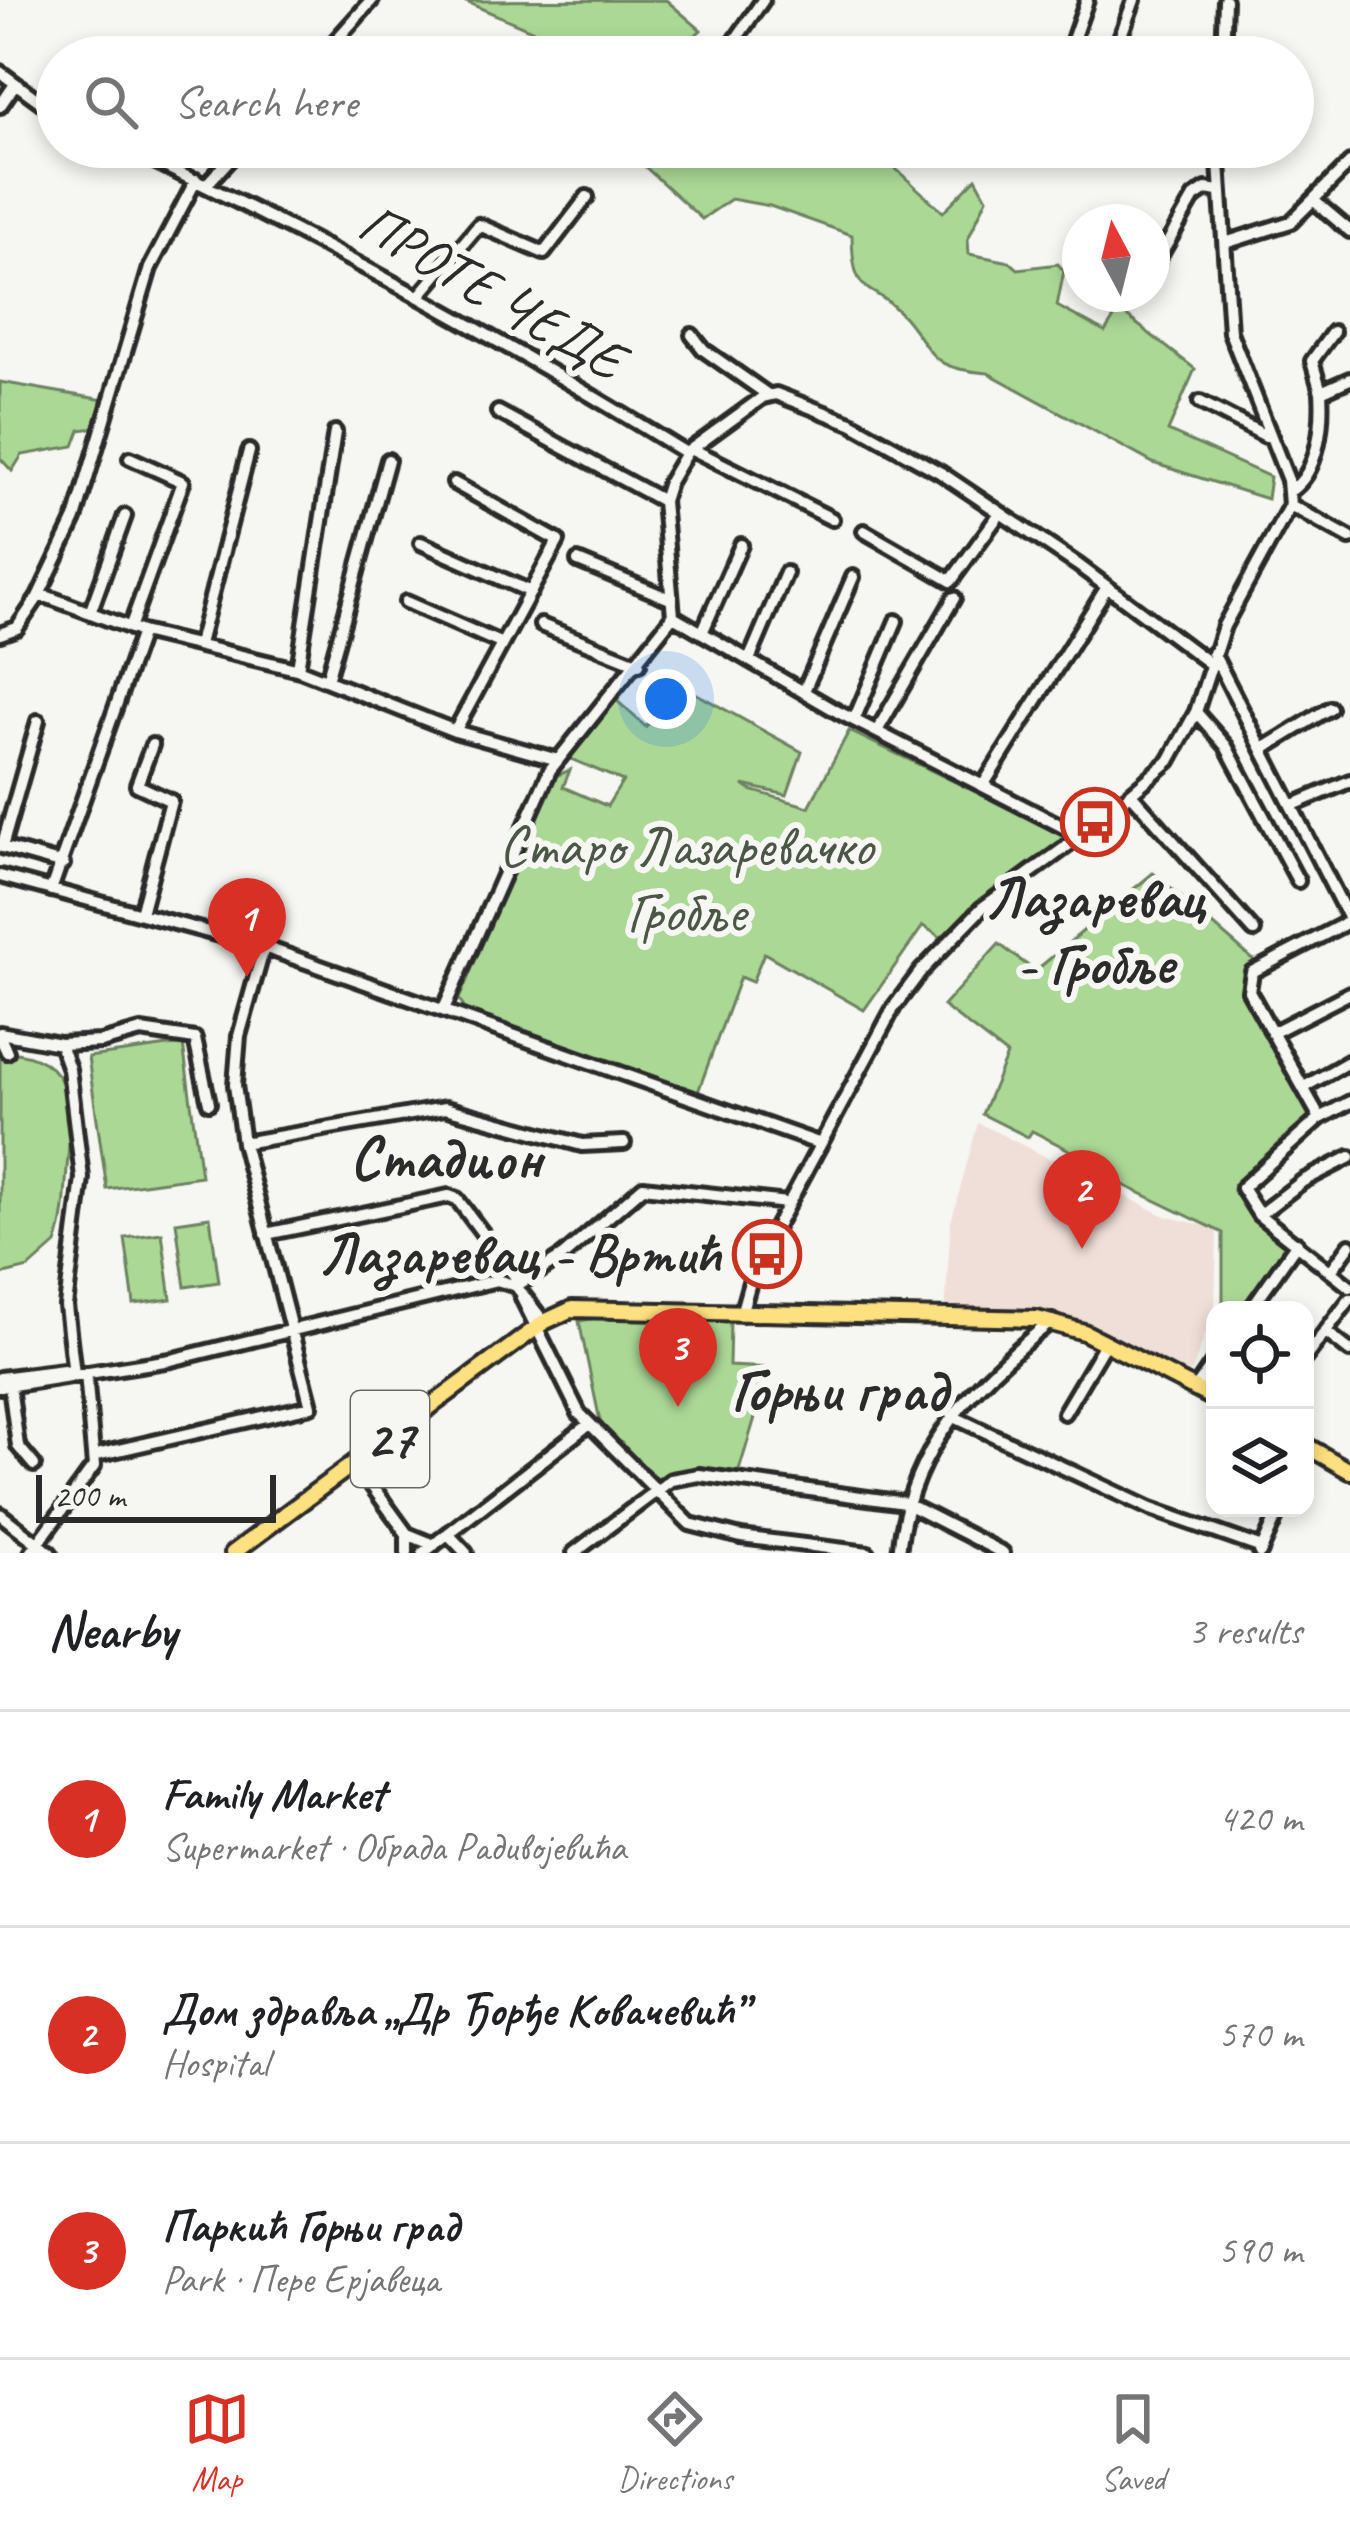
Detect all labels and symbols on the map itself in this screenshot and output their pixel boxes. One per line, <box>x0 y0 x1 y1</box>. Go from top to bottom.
street label: ПРОТЕ ЧЕДЕ <box>347 186 642 399</box>
north arrow <box>1062 204 1170 312</box>
your location <box>636 669 696 729</box>
bus stop icon: Лазаревац - Гробље <box>1060 787 1130 857</box>
park label: Старо Лазаревачко Гробље <box>499 810 876 948</box>
place label: Лазаревац - Гробље <box>985 862 1207 1000</box>
pin: 1 <box>208 878 286 977</box>
district label: Стадион <box>350 1120 546 1196</box>
pin: 2 <box>1043 1150 1121 1249</box>
place label: Лазаревац - Вртић <box>319 1218 723 1291</box>
bus stop icon: Лазаревац - Вртић <box>732 1219 802 1289</box>
pin: 3 <box>639 1308 717 1407</box>
district label: Горњи град <box>731 1352 952 1428</box>
road number: 27 <box>351 1391 429 1487</box>
scale bar <box>36 1469 276 1522</box>

